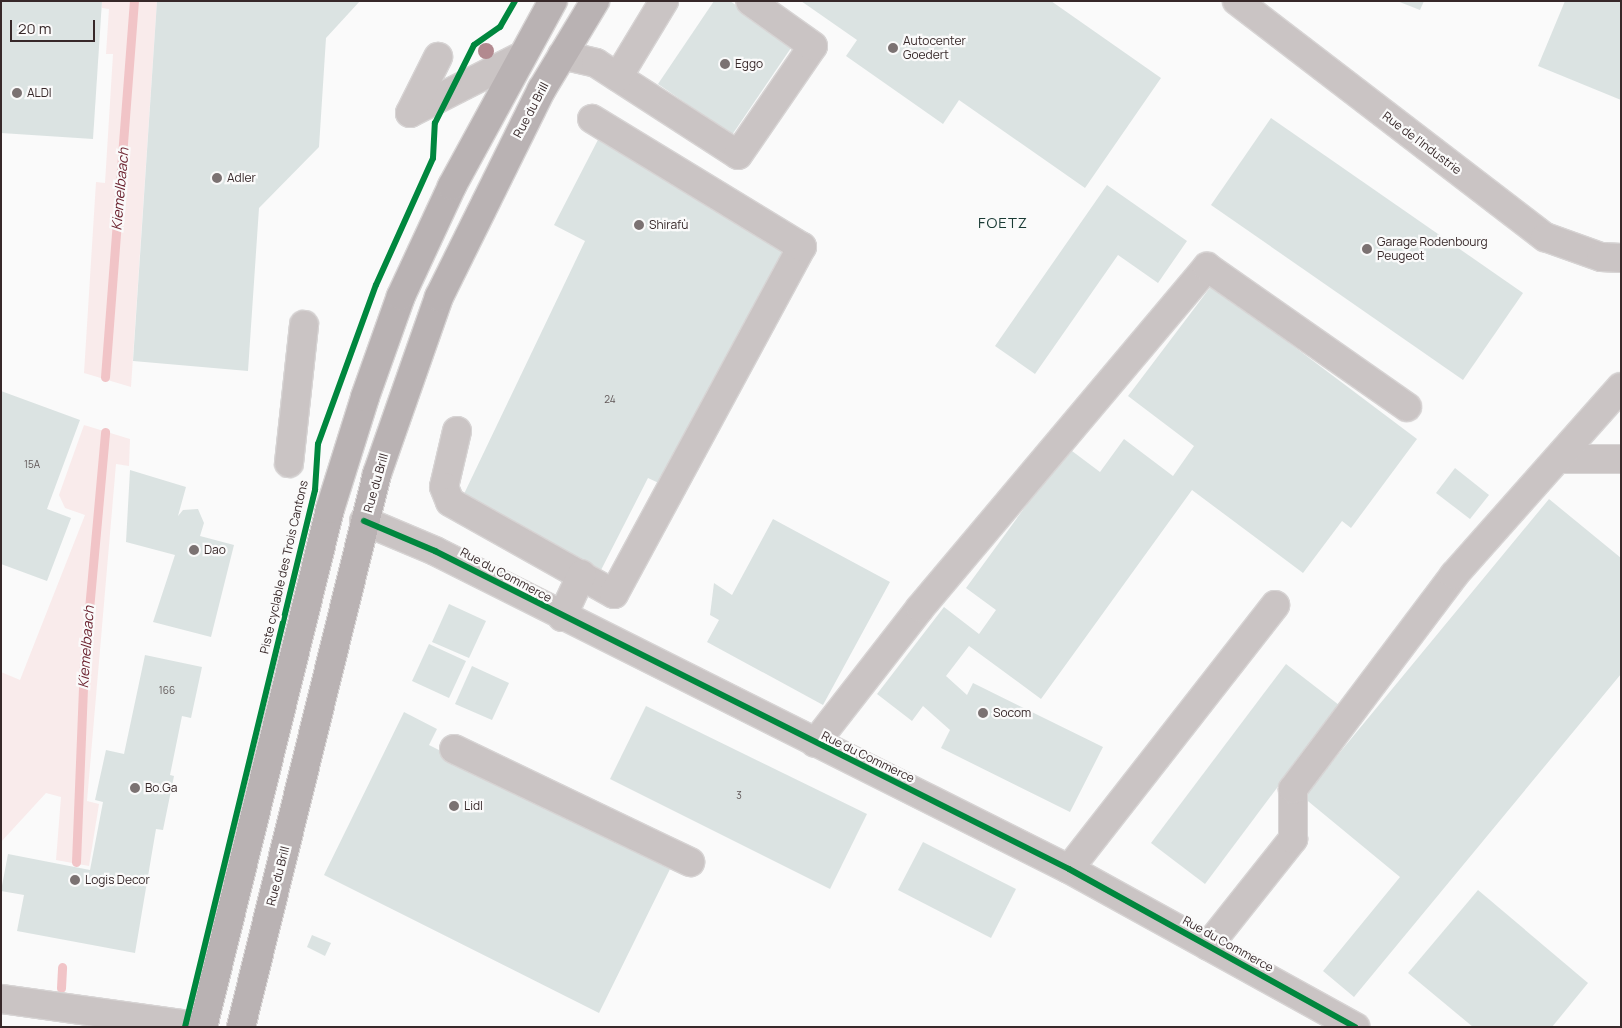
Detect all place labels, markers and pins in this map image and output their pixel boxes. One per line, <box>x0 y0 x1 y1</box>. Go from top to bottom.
place label: Autocenter Goedert <box>903 34 966 62</box>
marker: Autocenter Goedert <box>887 42 899 54</box>
place label: Eggo <box>735 57 763 71</box>
marker: Eggo <box>719 58 731 70</box>
place label: ALDI <box>27 86 52 100</box>
marker: ALDI <box>11 87 23 99</box>
place label: Adler <box>227 171 256 185</box>
marker: Adler <box>211 172 223 184</box>
place label: Shirafù <box>649 218 688 232</box>
marker: Shirafù <box>633 219 645 231</box>
place label: Garage Rodenbourg Peugeot <box>1377 235 1488 263</box>
marker: Garage Rodenbourg Peugeot <box>1361 243 1373 255</box>
place label: Dao <box>204 543 226 557</box>
marker: Dao <box>188 544 200 556</box>
place label: Socom <box>993 706 1031 720</box>
marker: Socom <box>977 707 989 719</box>
place label: Bo.Ga <box>145 781 177 795</box>
marker: Bo.Ga <box>129 782 141 794</box>
place label: Lidl <box>464 799 483 813</box>
marker: Lidl <box>448 800 460 812</box>
place label: Logis Decor <box>85 873 150 887</box>
marker: Logis Decor <box>69 874 81 886</box>

